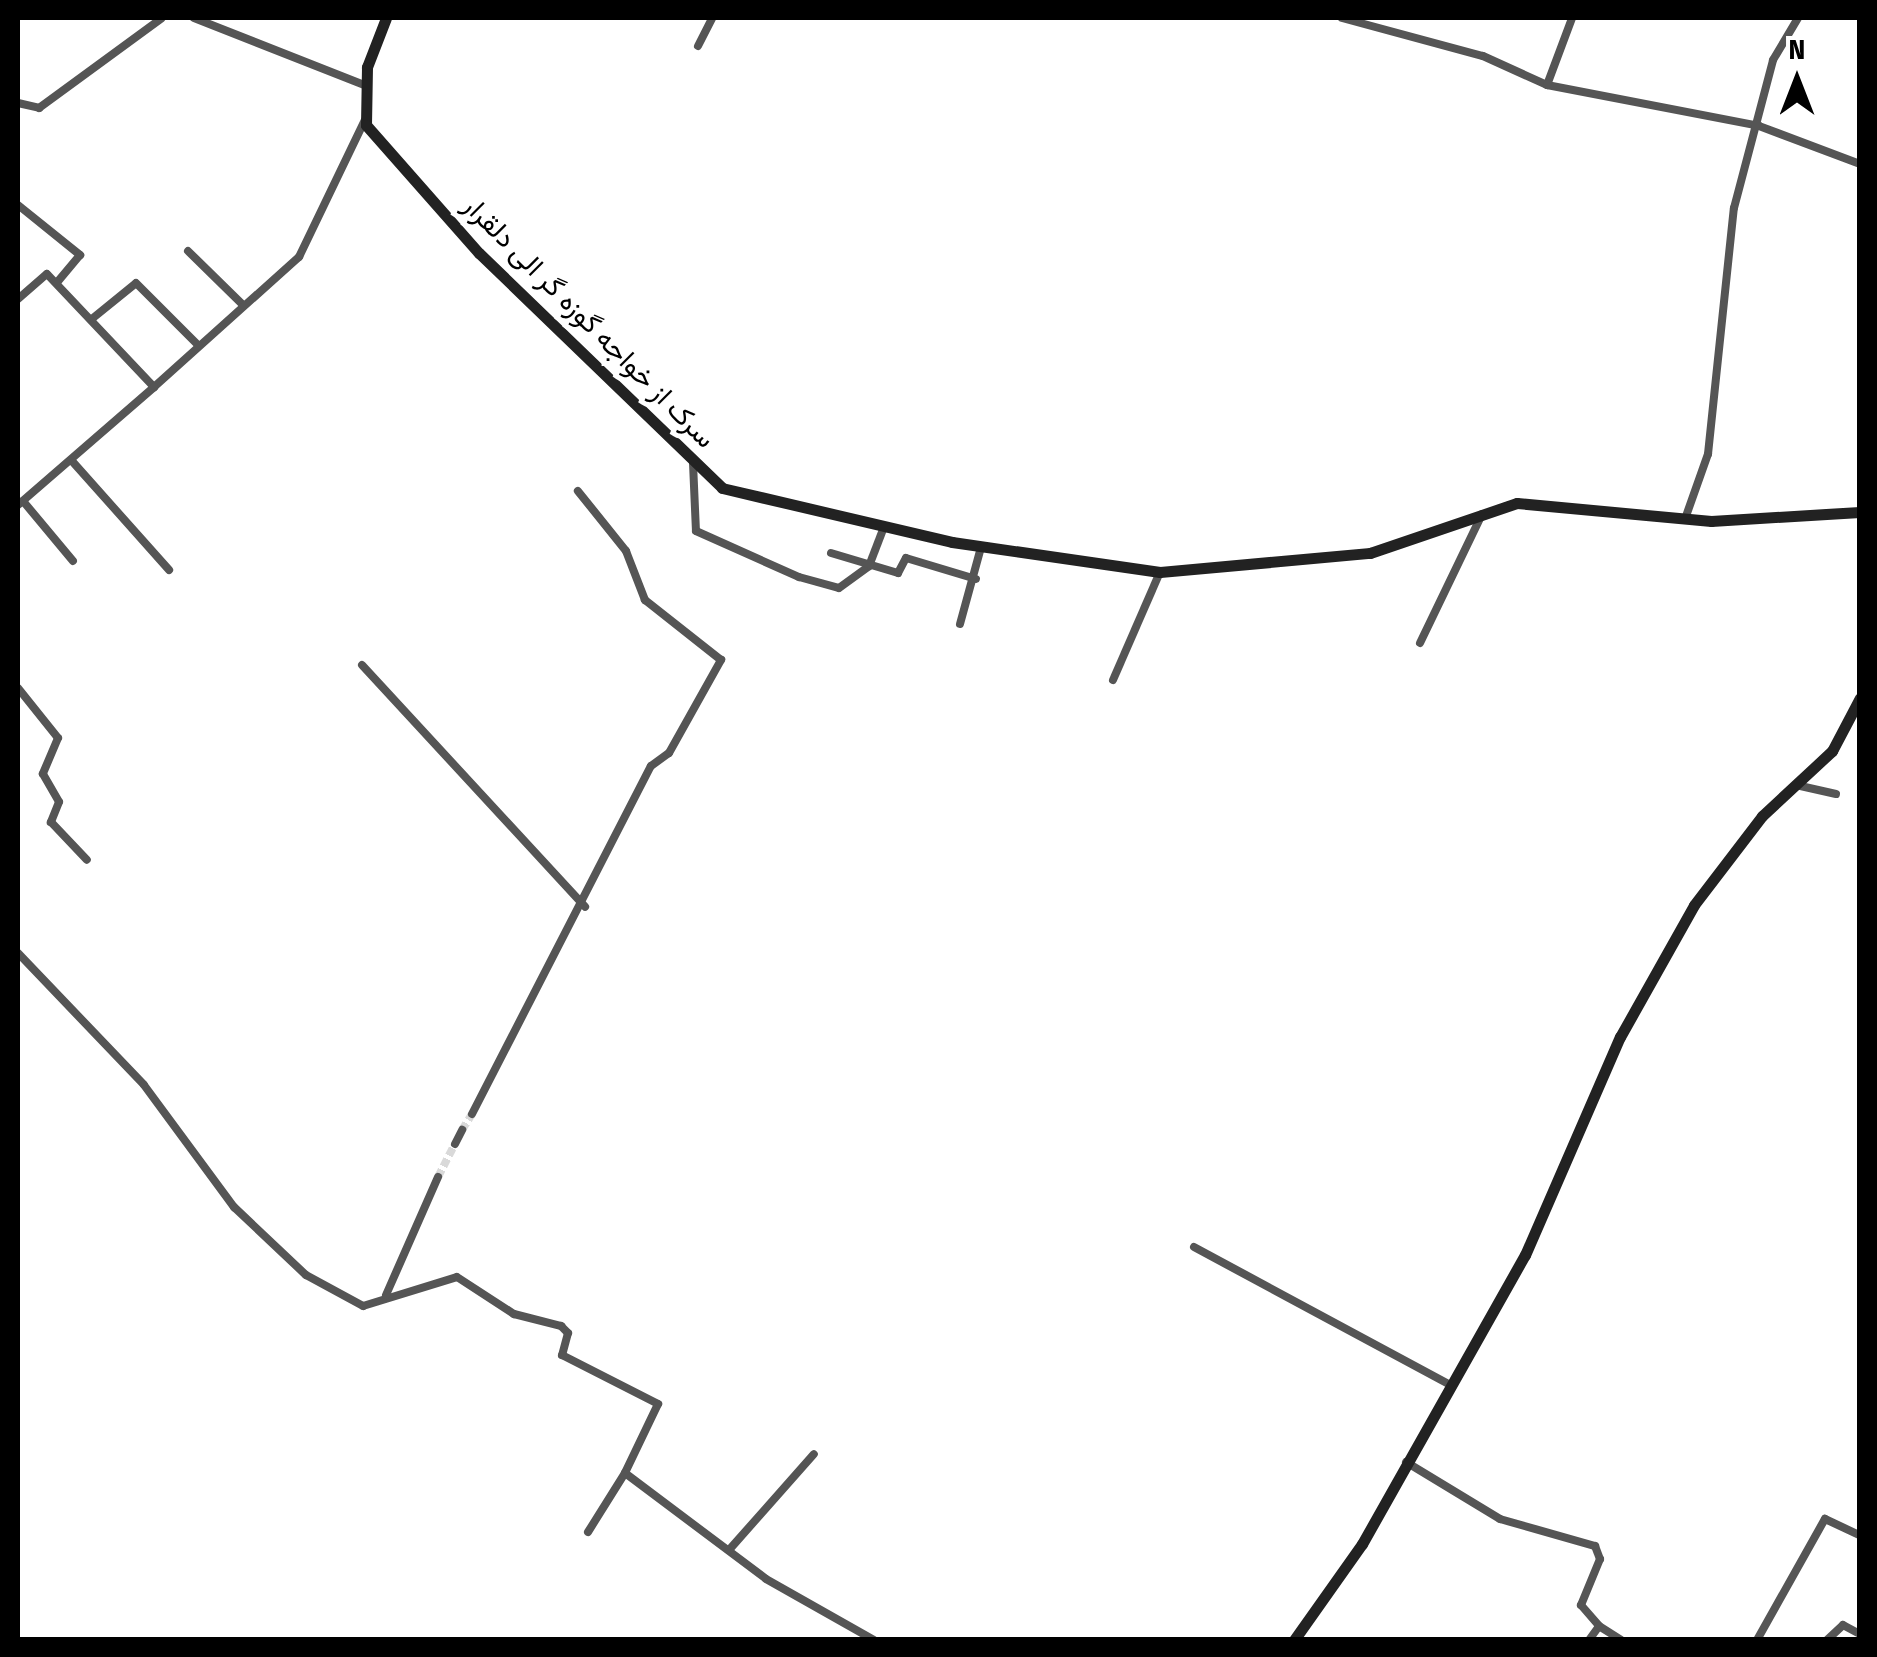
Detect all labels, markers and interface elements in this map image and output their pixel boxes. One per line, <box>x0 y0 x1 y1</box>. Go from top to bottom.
north arrow <box>1747 30 1847 130</box>
text: N <box>1789 33 1805 66</box>
street label: سرک از خواجه گوزه گر الی دلقرار <box>456 189 722 455</box>

